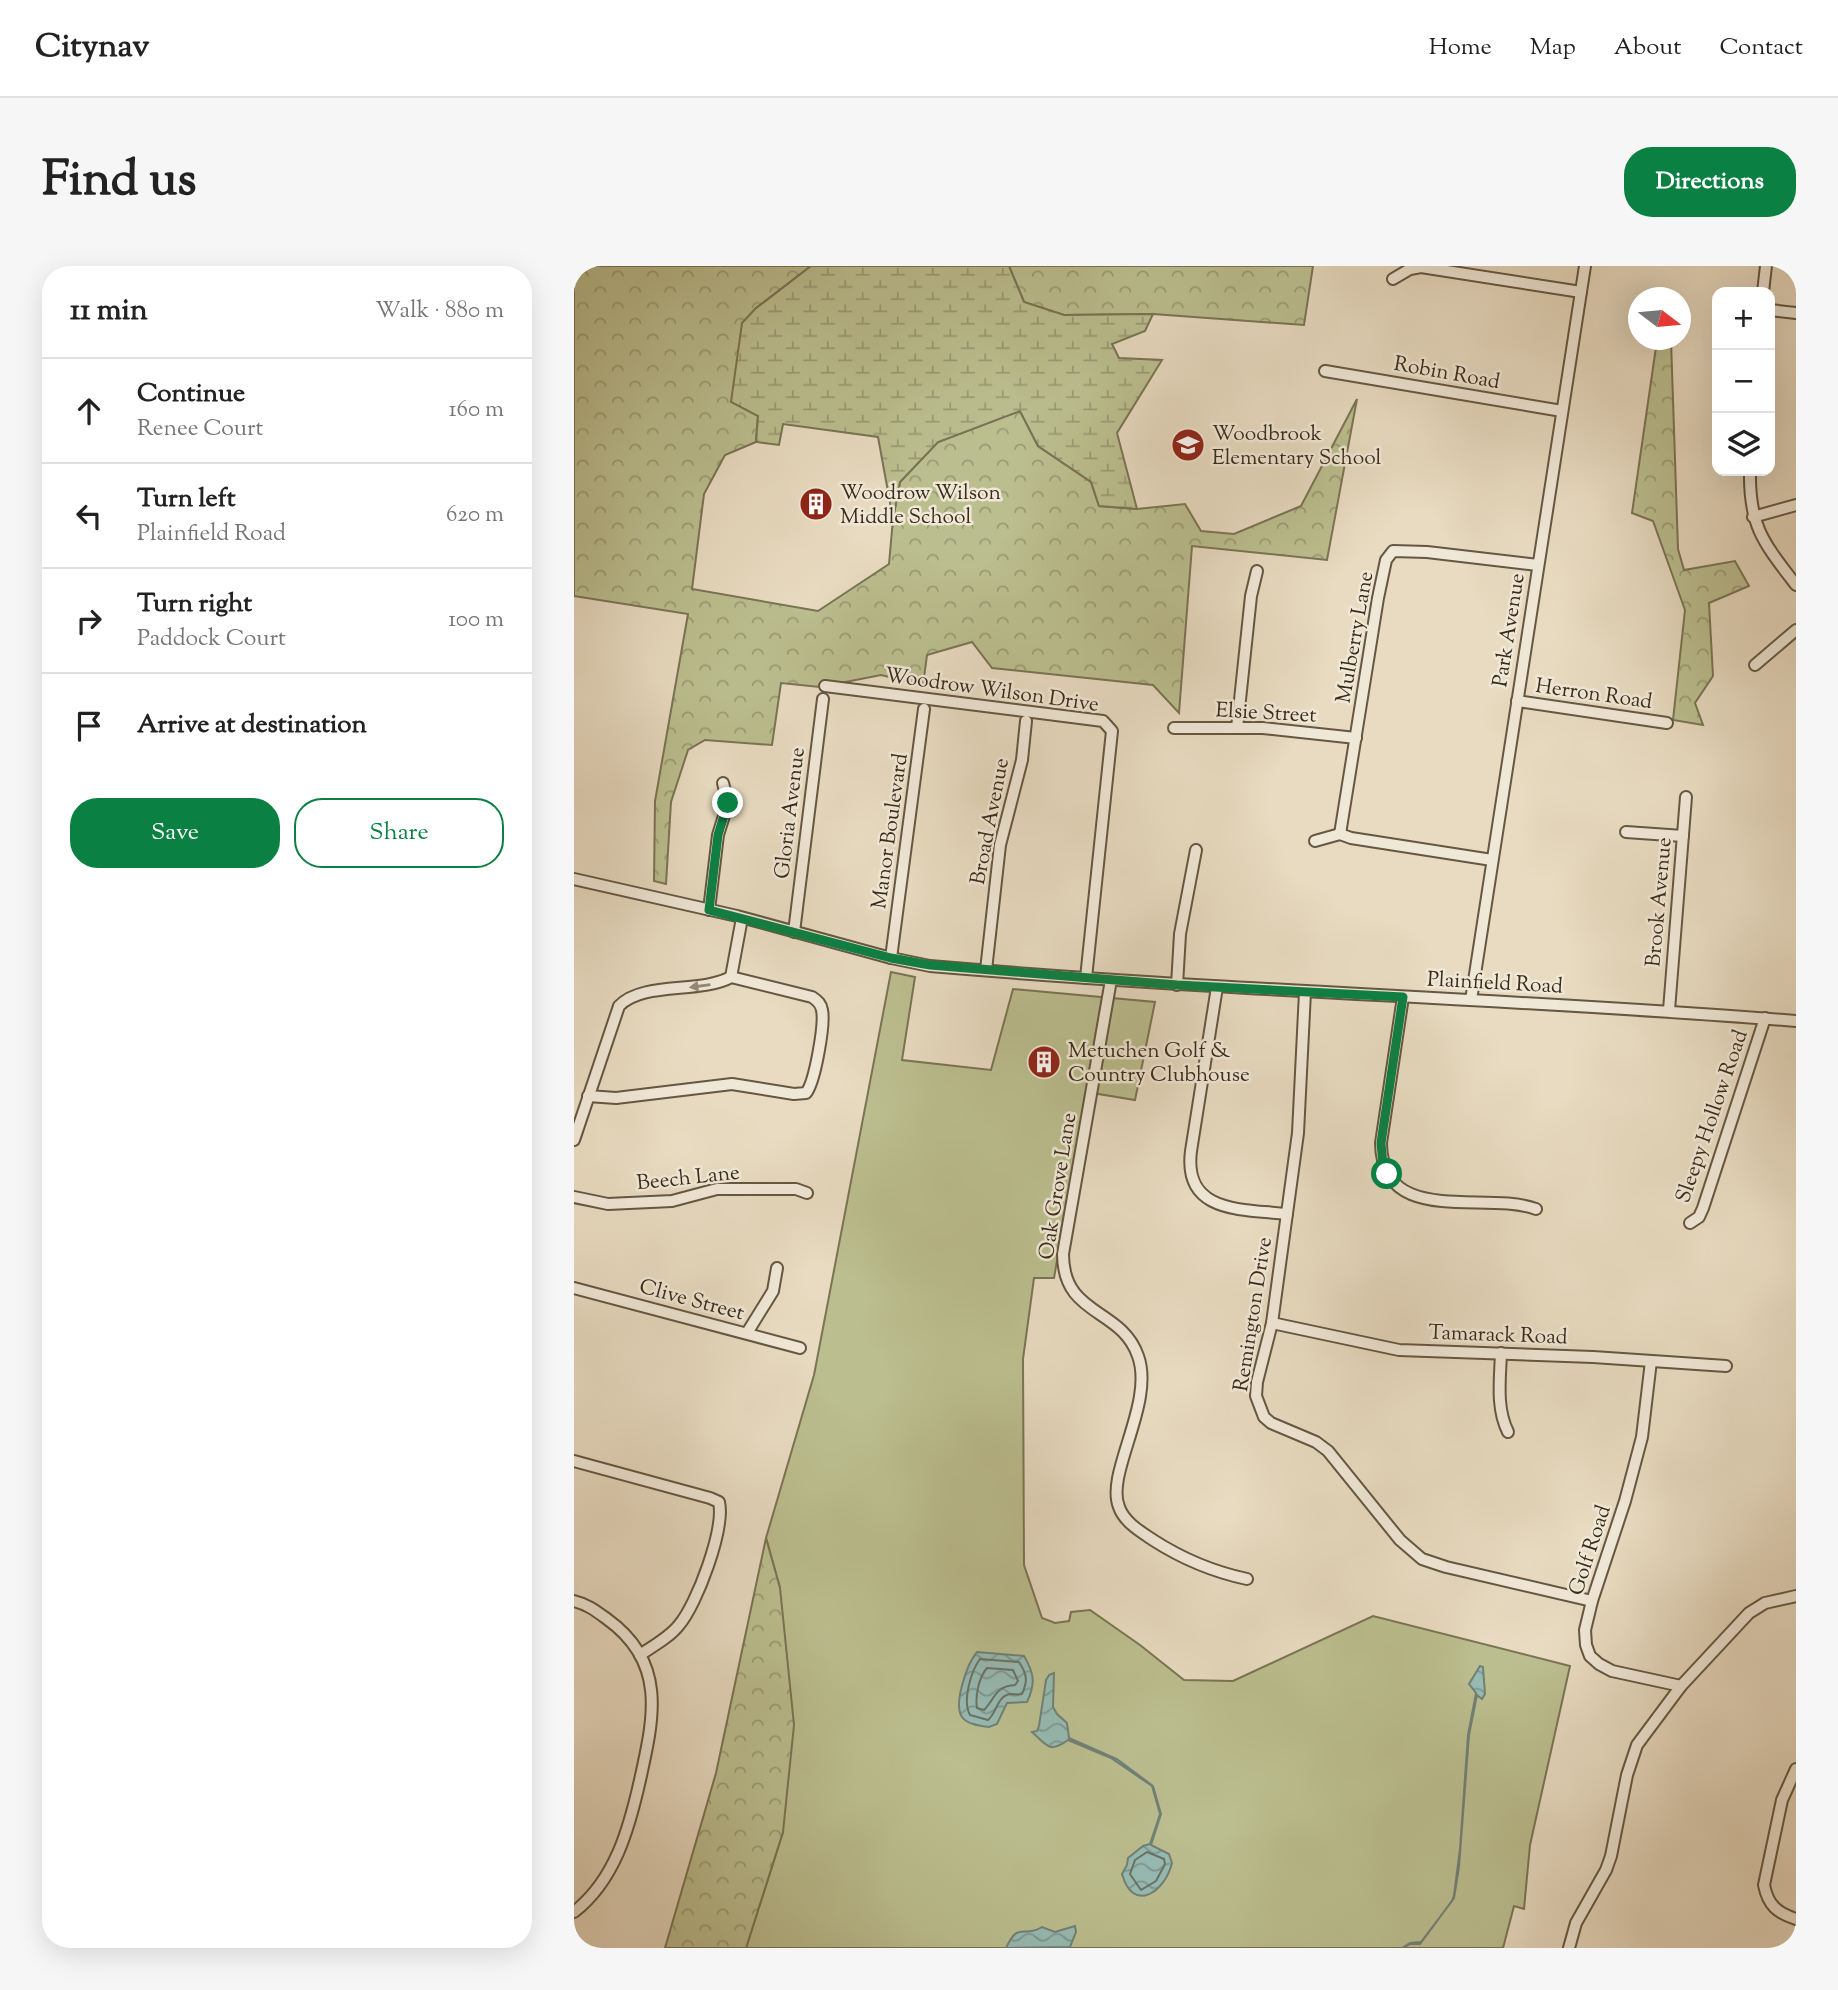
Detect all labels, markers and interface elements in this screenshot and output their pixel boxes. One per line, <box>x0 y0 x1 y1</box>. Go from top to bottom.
text: Citynav <box>35 24 150 72</box>
text: Home <box>1429 31 1492 65</box>
text: Map <box>1530 31 1576 65</box>
text: About <box>1614 31 1681 65</box>
text: Contact <box>1719 31 1803 65</box>
text: Find us <box>42 147 196 217</box>
button: Directions <box>1624 147 1796 217</box>
north arrow <box>1628 287 1691 350</box>
map controls <box>1712 287 1775 476</box>
button: + <box>1712 287 1775 350</box>
text: 11 min <box>70 290 148 333</box>
text: Walk · 880 m <box>375 295 504 328</box>
street label: Robin Road <box>1391 350 1502 398</box>
button: − <box>1712 350 1775 413</box>
text: Continue <box>137 376 245 413</box>
icon: ahead <box>70 392 108 430</box>
text: 160 m <box>449 394 504 427</box>
text: Renee Court <box>137 413 263 446</box>
button: layers <box>1712 413 1775 476</box>
place label: Woodbrook Elementary School <box>1212 420 1382 474</box>
school or university icon: Woodbrook Elementary School <box>1169 426 1207 464</box>
place label: Woodrow Wilson Middle School <box>840 479 1001 533</box>
text: Turn left <box>137 481 236 518</box>
building icon: Woodrow Wilson Middle School <box>797 485 835 523</box>
icon: left <box>70 497 108 535</box>
text: 620 m <box>446 499 504 532</box>
text: Plainfield Road <box>137 518 286 551</box>
street label: Mulberry Lane <box>1330 569 1382 706</box>
street label: Park Avenue <box>1486 571 1534 689</box>
text: Turn right <box>137 586 252 623</box>
icon: right <box>70 602 108 640</box>
text: 100 m <box>448 604 504 637</box>
text: Paddock Court <box>137 623 286 656</box>
street label: Woodrow Wilson Drive <box>883 661 1101 721</box>
street label: Herron Road <box>1533 672 1654 718</box>
street label: Elsie Street <box>1215 696 1317 732</box>
icon: arrive <box>70 707 108 745</box>
text: Arrive at destination <box>137 707 367 744</box>
street label: Gloria Avenue <box>768 746 814 881</box>
street label: Manor Boulevard <box>865 751 917 911</box>
street label: Broad Avenue <box>964 755 1018 887</box>
route end <box>712 787 743 818</box>
button: Save <box>70 798 280 868</box>
button: Share <box>294 798 504 868</box>
street label: Brook Avenue <box>1639 836 1681 968</box>
street label: Plainfield Road <box>1426 965 1564 1003</box>
one-way arrow <box>689 981 711 992</box>
street label: Sleepy Hollow Road <box>1669 1026 1757 1207</box>
place label: Metuchen Golf & Country Clubhouse <box>1068 1037 1250 1091</box>
building icon: Metuchen Golf & Country Clubhouse <box>1025 1043 1063 1081</box>
street label: Oak Grove Lane <box>1033 1111 1085 1262</box>
route start <box>1371 1158 1402 1189</box>
street label: Beech Lane <box>635 1159 741 1199</box>
street label: Remington Drive <box>1227 1235 1281 1394</box>
street label: Clive Street <box>636 1273 747 1329</box>
street label: Tamarack Road <box>1428 1319 1568 1353</box>
street label: Golf Road <box>1562 1501 1620 1600</box>

